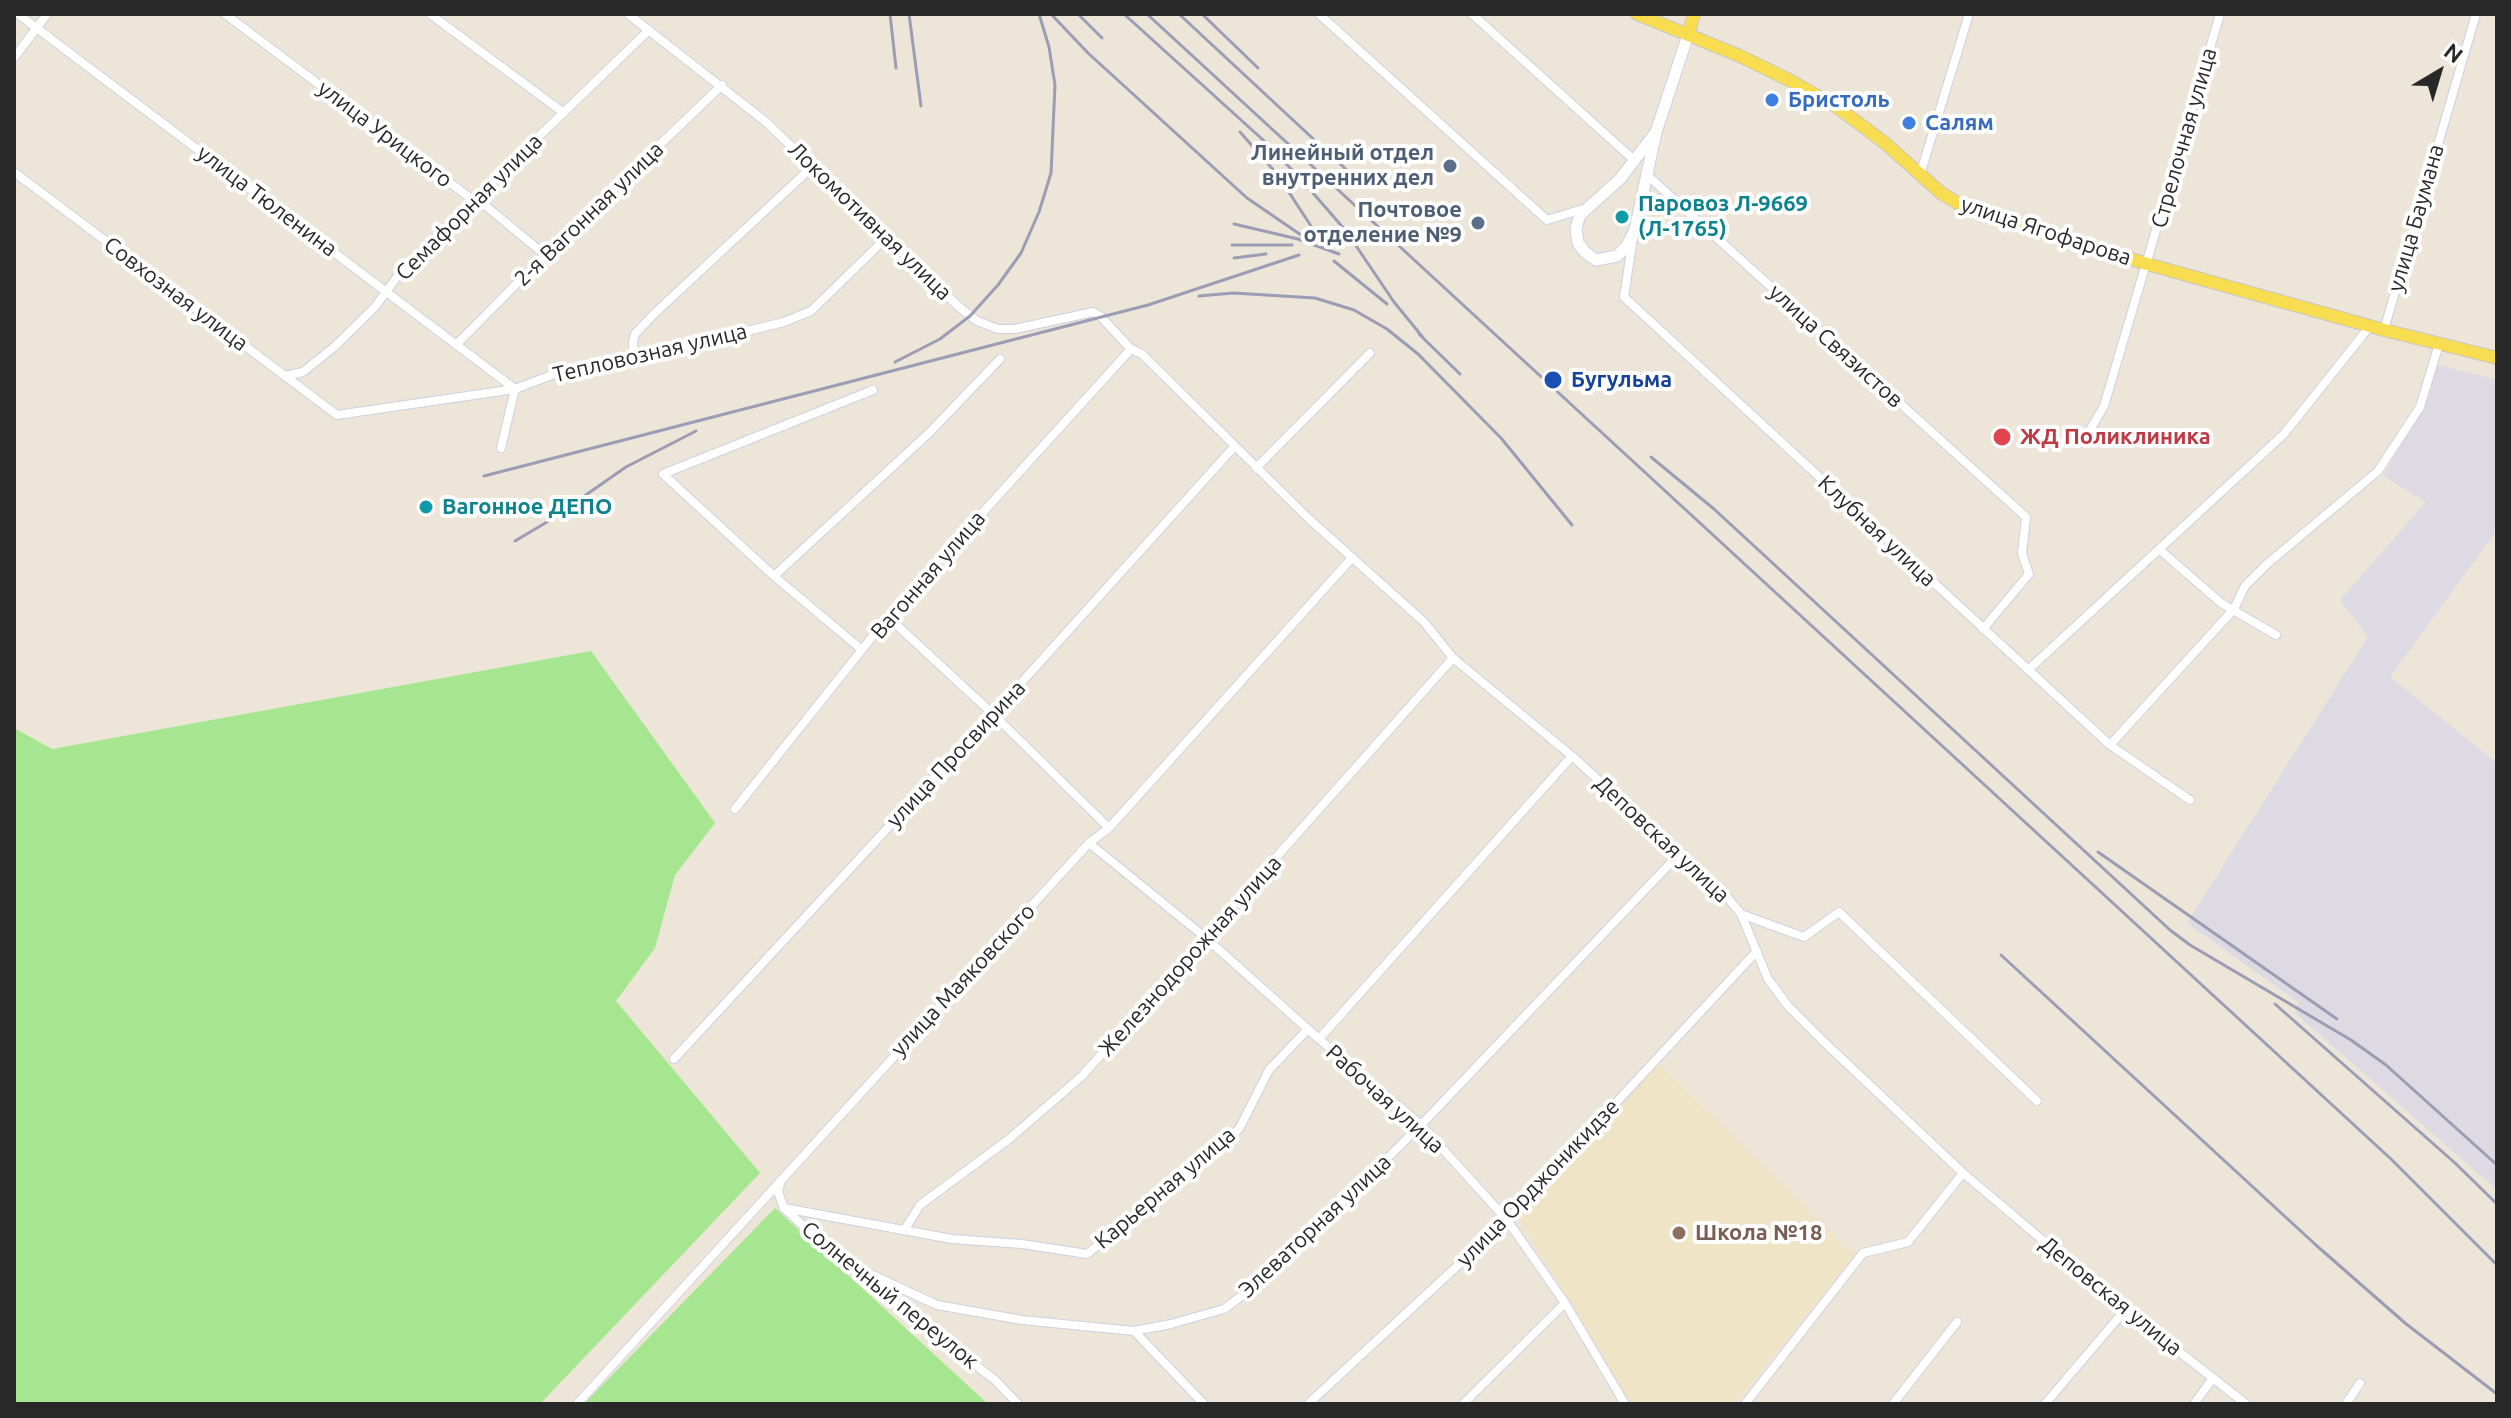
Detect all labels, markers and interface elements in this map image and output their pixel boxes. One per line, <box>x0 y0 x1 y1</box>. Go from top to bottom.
north arrow <box>2399 32 2479 112</box>
text: N <box>2440 38 2468 68</box>
street label: Стрелочная улица <box>2146 45 2222 231</box>
street label: улица Урицкого <box>313 75 457 193</box>
place label: Бристоль <box>1788 87 1890 113</box>
marker: Бристоль <box>1763 91 1781 109</box>
place label: Салям <box>1925 110 1994 136</box>
marker: Салям <box>1900 114 1918 132</box>
street label: Семафорная улица <box>390 128 548 286</box>
street label: 2-я Вагонная улица <box>509 136 669 292</box>
street label: Локомотивная улица <box>783 136 957 306</box>
street label: улица Тюленина <box>192 140 342 262</box>
place label: Линейный отдел внутренних дел <box>1251 140 1434 192</box>
street label: улица Баумана <box>2382 141 2450 295</box>
marker: Линейный отдел внутренних дел <box>1441 157 1459 175</box>
place label: Паровоз Л-9669 (Л-1765) <box>1638 191 1808 242</box>
street label: улица Ягофарова <box>1957 191 2135 271</box>
place label: Почтовое отделение №9 <box>1304 197 1462 248</box>
marker: Паровоз Л-9669 (Л-1765) <box>1613 208 1631 226</box>
marker: Почтовое отделение №9 <box>1469 214 1487 232</box>
street label: Совхозная улица <box>99 231 253 357</box>
street label: улица Связистов <box>1763 279 1909 413</box>
street label: Тепловозная улица <box>550 318 750 388</box>
place label: Бугульма <box>1571 367 1672 393</box>
marker: Бугульма <box>1542 369 1564 391</box>
place label: ЖД Поликлиника <box>2020 424 2211 450</box>
marker: ЖД Поликлиника <box>1991 426 2013 448</box>
street label: Клубная улица <box>1813 470 1941 592</box>
place label: Вагонное ДЕПО <box>442 494 612 520</box>
marker: Вагонное ДЕПО <box>417 498 435 516</box>
street label: Вагонная улица <box>865 506 991 644</box>
street label: улица Просвирина <box>881 675 1031 833</box>
street label: Деповская улица <box>1589 770 1735 908</box>
street label: Железнодорожная улица <box>1093 850 1287 1062</box>
street label: улица Маяковского <box>885 898 1041 1062</box>
street label: Рабочая улица <box>1320 1039 1450 1159</box>
street label: улица Орджоникидзе <box>1451 1094 1625 1272</box>
street label: Карьерная улица <box>1089 1122 1241 1254</box>
street label: Элеваторная улица <box>1233 1149 1397 1303</box>
street label: Солнечный переулок <box>796 1215 984 1375</box>
place label: Школа №18 <box>1695 1220 1822 1246</box>
marker: Школа №18 <box>1670 1224 1688 1242</box>
street label: Деповская улица <box>2035 1231 2187 1361</box>

